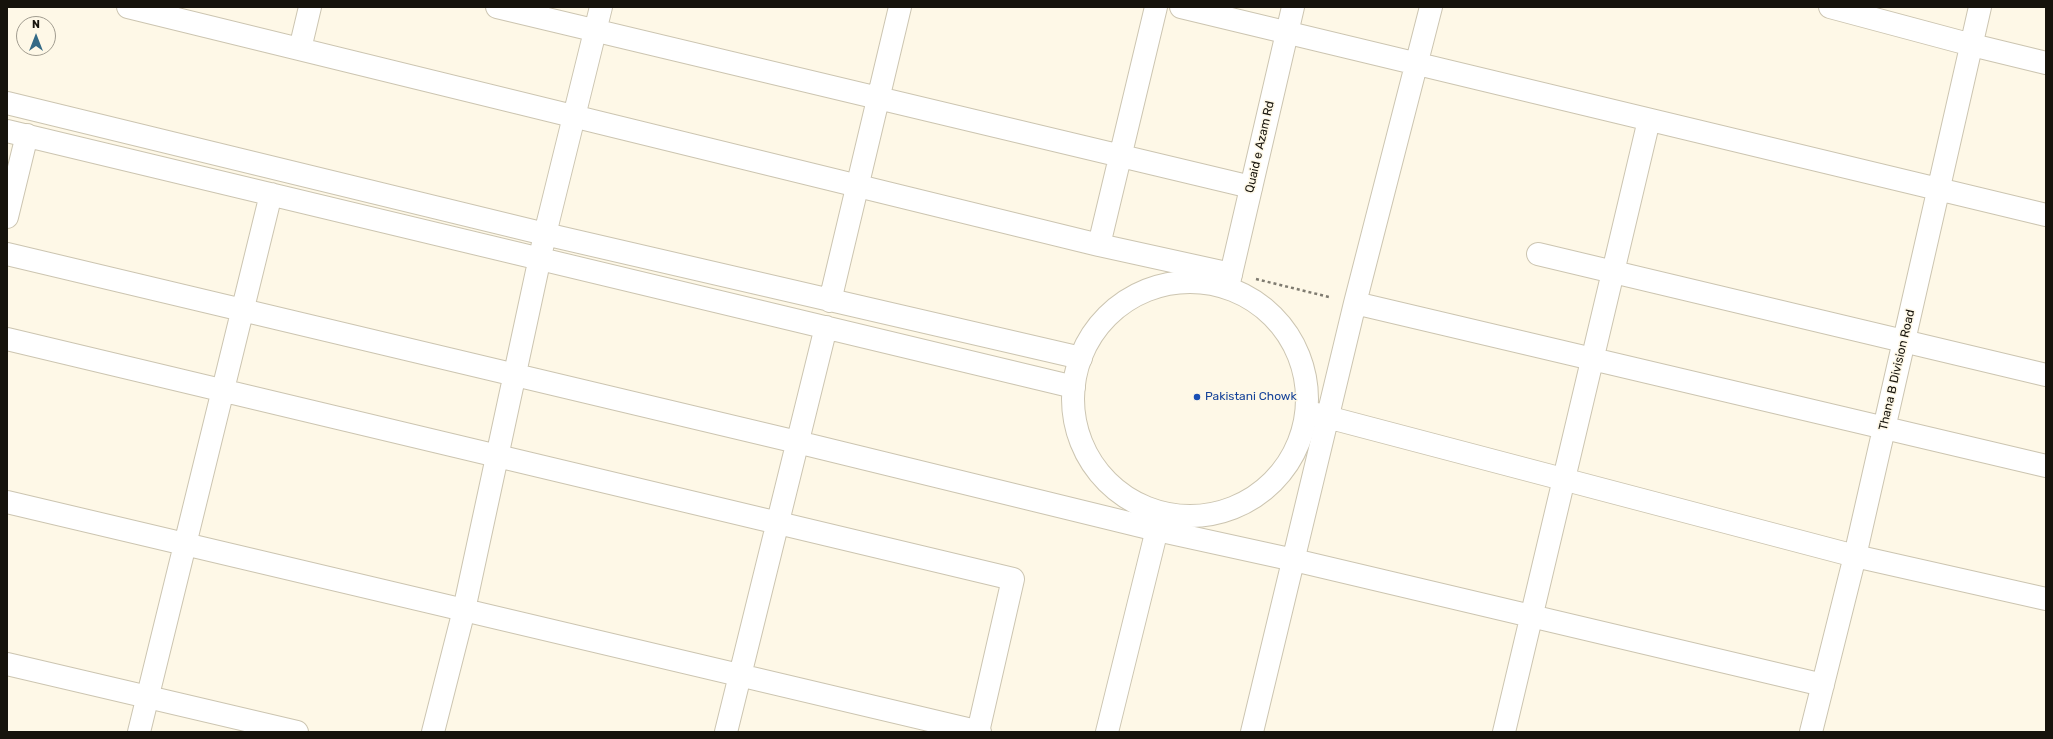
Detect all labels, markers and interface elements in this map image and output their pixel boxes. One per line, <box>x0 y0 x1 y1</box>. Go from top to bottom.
north arrow <box>16 16 56 56</box>
text: N <box>32 18 40 31</box>
street label: Quaid e Azam Rd <box>1242 100 1278 194</box>
street label: Thana B Division Road <box>1876 308 1918 432</box>
place label: Pakistani Chowk <box>1205 390 1297 404</box>
marker: Pakistani Chowk <box>1192 392 1202 402</box>

